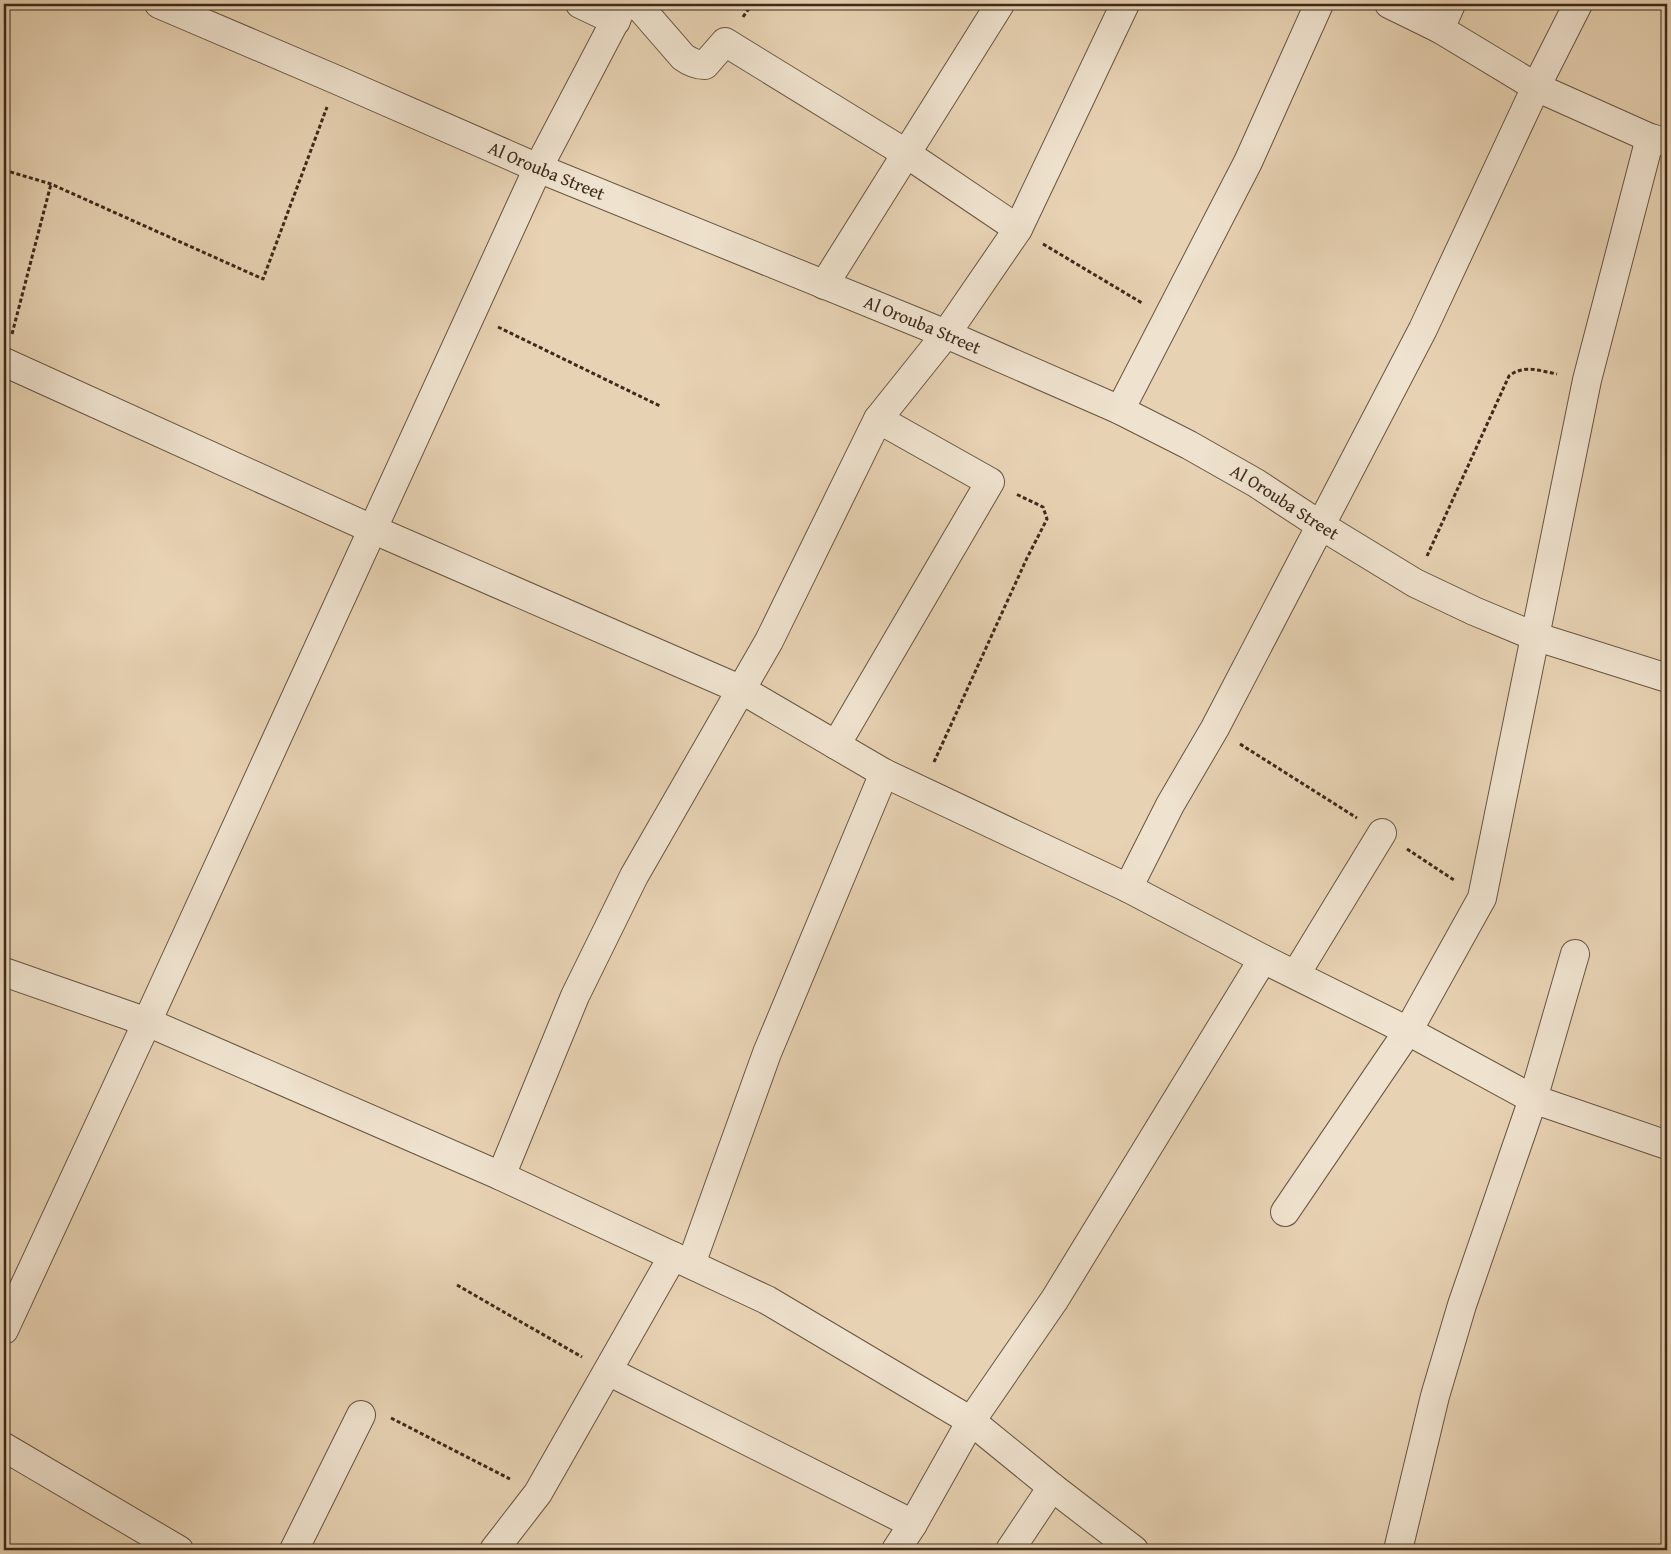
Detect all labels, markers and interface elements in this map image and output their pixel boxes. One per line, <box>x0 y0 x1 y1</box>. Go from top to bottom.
street label: Al Orouba Street <box>484 134 610 207</box>
street label: Al Orouba Street <box>860 288 986 361</box>
street label: Al Orouba Street <box>1225 457 1345 547</box>

